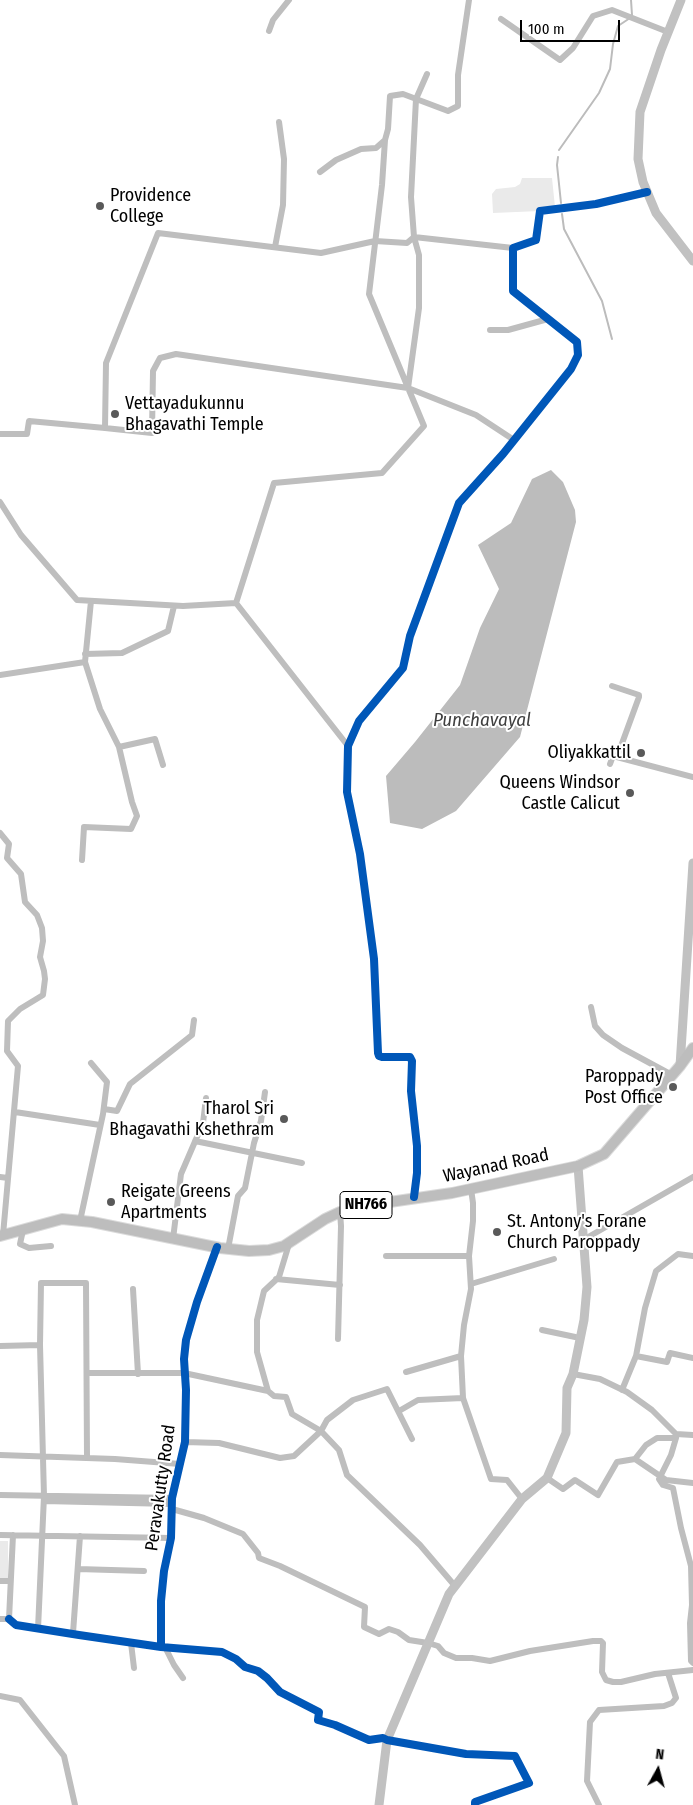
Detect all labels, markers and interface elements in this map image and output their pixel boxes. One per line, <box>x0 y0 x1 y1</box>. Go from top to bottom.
scale bar <box>523 10 623 42</box>
text: 100 m <box>528 20 565 38</box>
place label: Providence College <box>110 185 191 228</box>
marker: Providence College <box>94 200 106 212</box>
place label: Vettayadukunnu Bhagavathi Temple <box>125 393 264 436</box>
marker: Vettayadukunnu Bhagavathi Temple <box>109 408 121 420</box>
water label: Punchavayal <box>433 710 531 732</box>
place label: Oliyakkattil <box>547 742 631 764</box>
marker: Oliyakkattil <box>635 747 647 759</box>
place label: Queens Windsor Castle Calicut <box>500 772 620 814</box>
marker: Queens Windsor Castle Calicut <box>624 787 636 799</box>
place label: Paroppady Post Office <box>584 1066 663 1108</box>
marker: Paroppady Post Office <box>667 1081 679 1093</box>
place label: Tharol Sri Bhagavathi Kshethram <box>109 1098 274 1140</box>
marker: Tharol Sri Bhagavathi Kshethram <box>278 1113 290 1125</box>
street label: Wayanad Road <box>441 1144 551 1188</box>
place label: Reigate Greens Apartments <box>121 1181 231 1224</box>
road number: NH766 <box>340 1192 392 1218</box>
marker: Reigate Greens Apartments <box>105 1196 117 1208</box>
place label: St. Antony's Forane Church Paroppady <box>507 1211 646 1254</box>
marker: St. Antony's Forane Church Paroppady <box>491 1226 503 1238</box>
street label: Peravakutty Road <box>141 1423 181 1553</box>
north arrow <box>633 1745 683 1795</box>
text: N <box>655 1746 665 1764</box>

